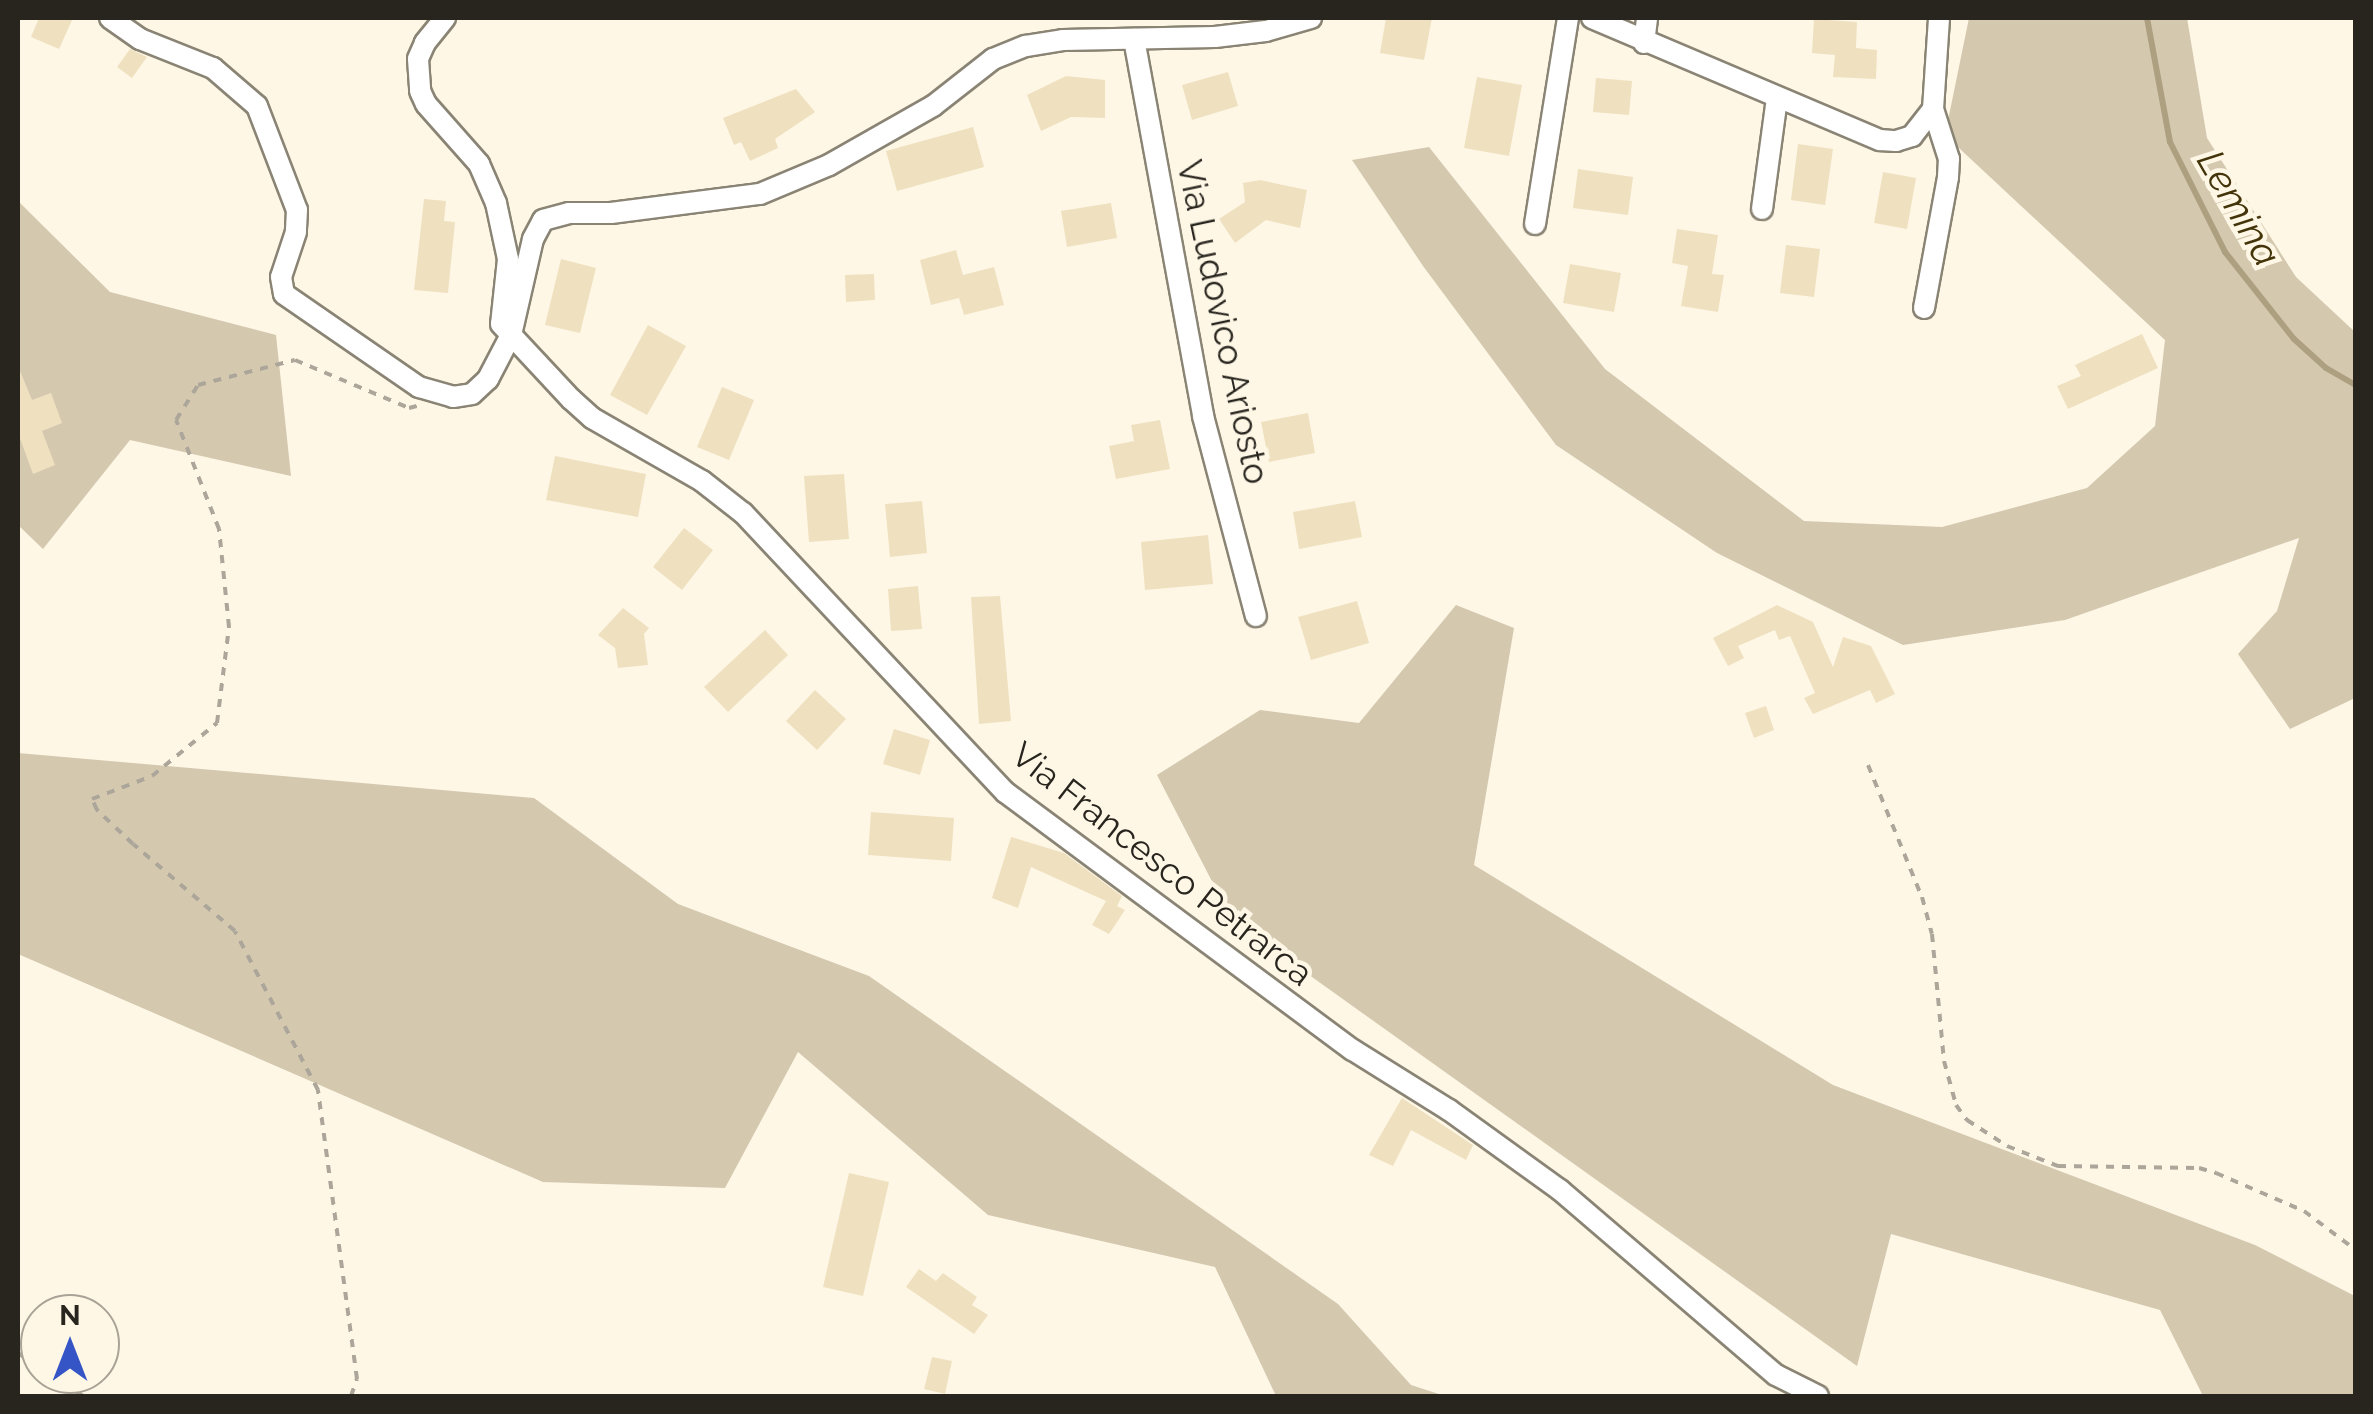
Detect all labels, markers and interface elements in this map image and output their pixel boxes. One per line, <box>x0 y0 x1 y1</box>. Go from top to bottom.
water label: Lemina <box>2188 142 2290 274</box>
street label: Via Ludovico Ariosto <box>1168 156 1278 488</box>
street label: Via Francesco Petrarca <box>1003 733 1321 995</box>
north arrow <box>20 1294 120 1394</box>
text: N <box>59 1299 81 1332</box>

